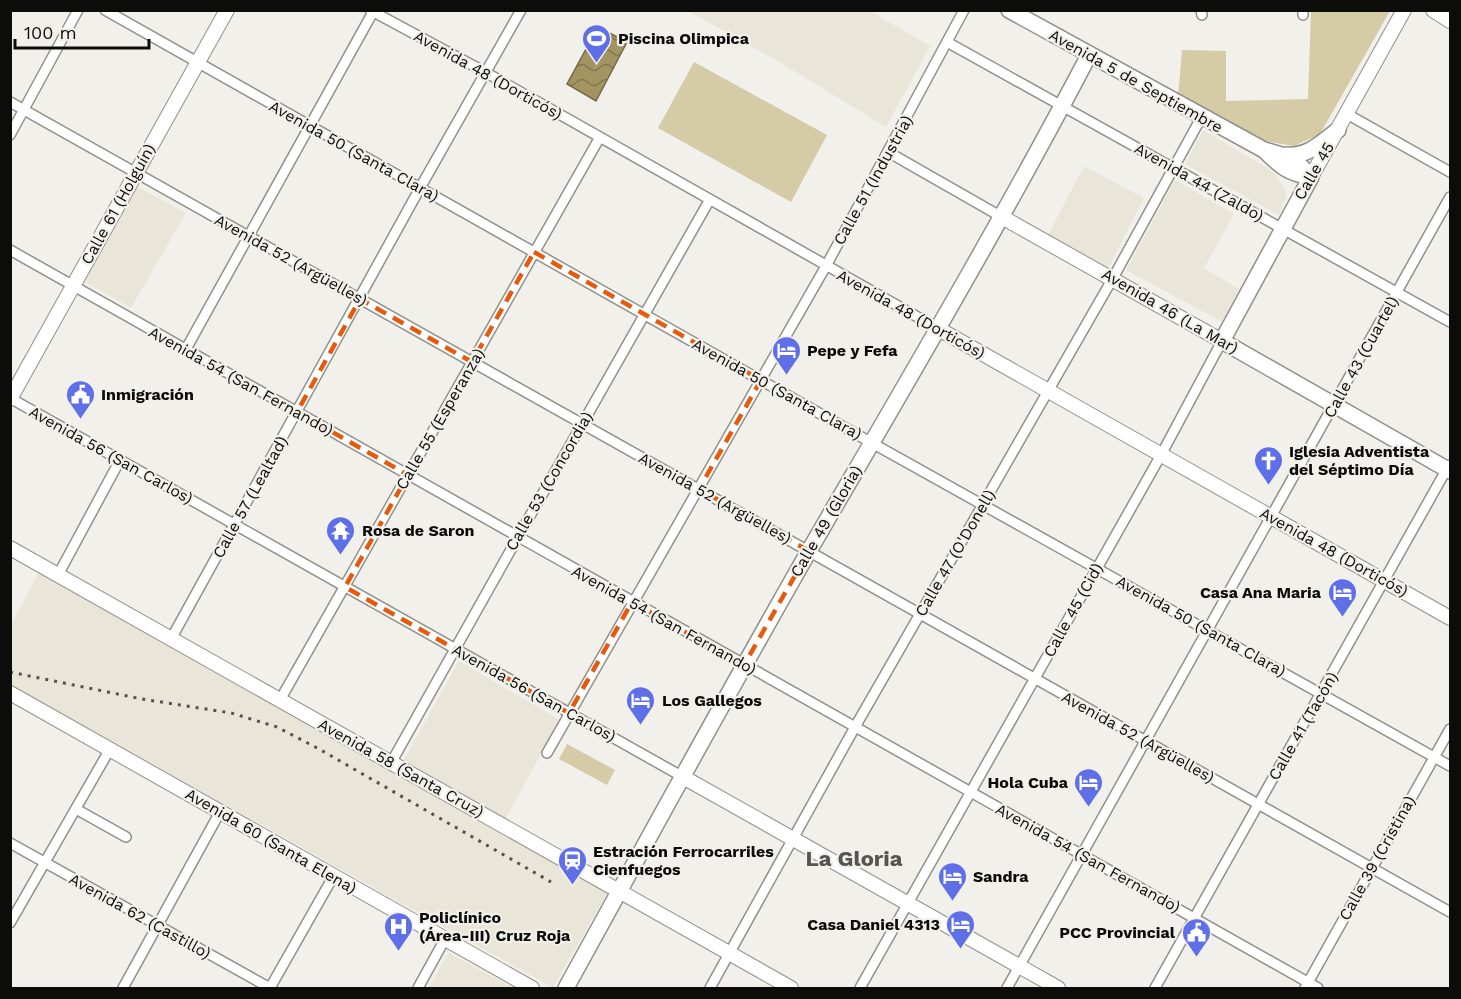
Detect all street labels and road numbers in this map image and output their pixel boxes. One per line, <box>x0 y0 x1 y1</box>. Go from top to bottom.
street label: Avenida 5 de Septiembre <box>1046 25 1226 137</box>
street label: Avenida 48 (Dorticós) <box>411 26 565 124</box>
street label: Avenida 50 (Santa Clara) <box>266 96 442 206</box>
street label: Calle 51 (Industria) <box>829 112 917 248</box>
street label: Avenida 44 (Zaldo) <box>1131 139 1267 225</box>
street label: Calle 45 <box>1290 139 1338 203</box>
street label: Calle 61 (Holguín) <box>77 140 159 268</box>
street label: Avenida 52 (Argüelles) <box>211 210 371 310</box>
street label: Avenida 46 (La Mar) <box>1098 264 1242 358</box>
street label: Avenida 48 (Dorticós) <box>834 265 988 363</box>
street label: Calle 43 (Cuartel) <box>1320 293 1402 421</box>
street label: Avenida 54 (San Fernando) <box>145 322 337 440</box>
street label: Avenida 50 (Santa Clara) <box>689 334 865 444</box>
street label: Calle 55 (Esperanza) <box>392 345 488 493</box>
street label: Avenida 56 (San Carlos) <box>26 402 196 508</box>
street label: Calle 53 (Concordia) <box>501 408 597 554</box>
street label: Calle 57 (Lealtad) <box>209 433 291 561</box>
street label: Avenida 52 (Argüelles) <box>635 448 795 548</box>
street label: Calle 49 (Gloria) <box>786 462 866 580</box>
street label: Calle 47 (O'Donell) <box>911 486 999 620</box>
street label: Avenida 48 (Dorticós) <box>1257 503 1411 601</box>
street label: Calle 45 (Cid) <box>1039 560 1107 660</box>
street label: Avenida 54 (San Fernando) <box>568 561 760 679</box>
street label: Avenida 50 (Santa Clara) <box>1113 571 1289 681</box>
street label: Avenida 56 (San Carlos) <box>449 640 619 746</box>
street label: Calle 41 (Tacón) <box>1264 668 1342 784</box>
street label: Avenida 52 (Argüelles) <box>1058 687 1218 787</box>
street label: Avenida 58 (Santa Cruz) <box>315 714 487 822</box>
street label: Avenida 60 (Santa Elena) <box>182 784 360 898</box>
street label: Calle 39 (Cristina) <box>1335 792 1419 924</box>
street label: Avenida 54 (San Fernando) <box>992 799 1184 917</box>
street label: Avenida 62 (Castillo) <box>66 869 214 963</box>

